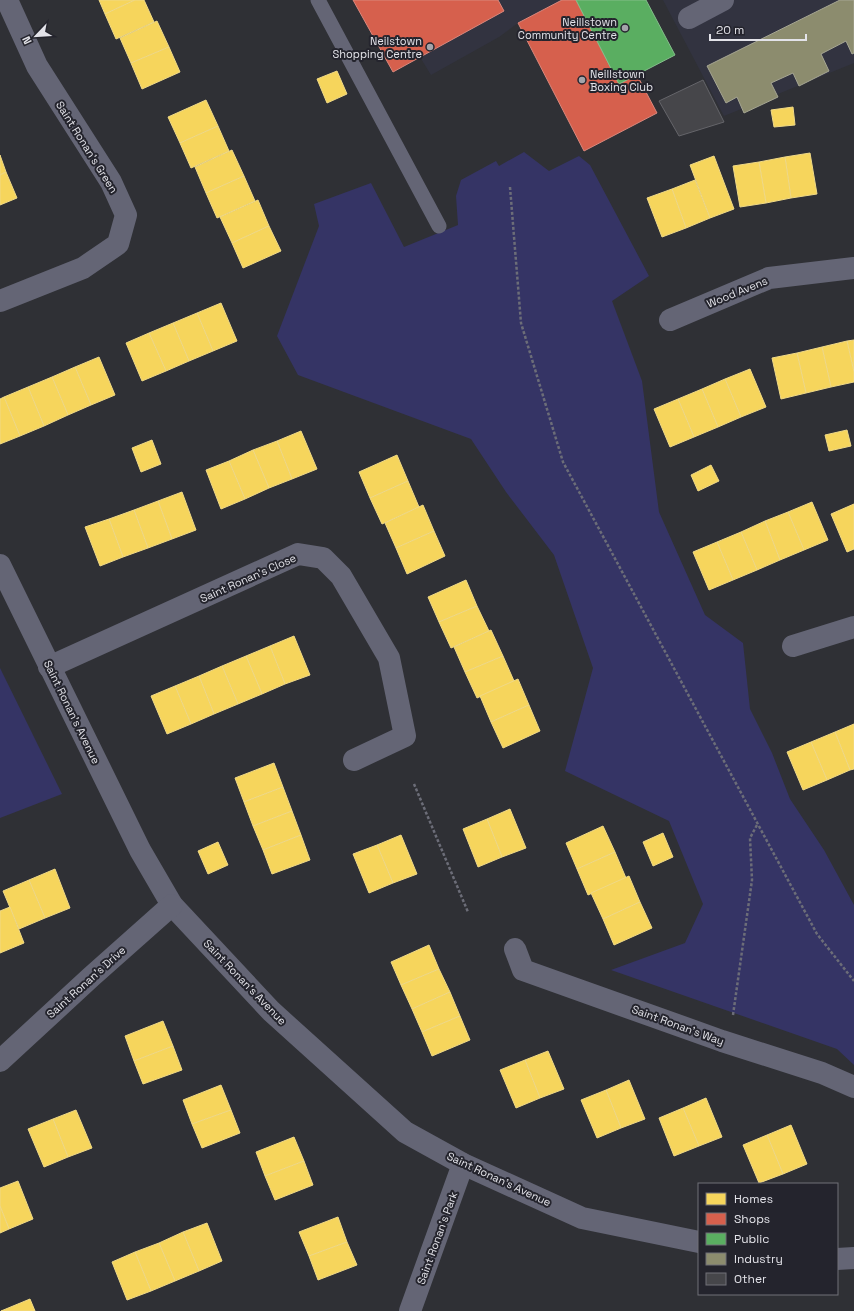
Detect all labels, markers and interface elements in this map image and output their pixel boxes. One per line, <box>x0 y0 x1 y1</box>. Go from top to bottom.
place label: Neillstown Community Centre <box>518 15 617 42</box>
north arrow <box>16 16 56 56</box>
scale bar <box>710 16 806 42</box>
text: 20 m <box>716 22 744 38</box>
marker: Neillstown Community Centre <box>620 23 630 33</box>
text: N <box>19 34 35 47</box>
place label: Neilstown Shopping Centre <box>333 34 422 61</box>
marker: Neilstown Shopping Centre <box>425 42 435 52</box>
place label: Neillstown Boxing Club <box>590 67 653 94</box>
marker: Neillstown Boxing Club <box>577 75 587 85</box>
street label: Saint Ronan's Green <box>53 98 121 196</box>
street label: Wood Avens <box>705 273 770 311</box>
street label: Saint Ronan's Close <box>198 551 298 605</box>
street label: Saint Ronan's Avenue <box>41 658 103 766</box>
street label: Saint Ronan's Avenue <box>201 936 289 1028</box>
street label: Saint Ronan's Drive <box>44 943 128 1021</box>
street label: Saint Ronan's Way <box>630 1002 726 1048</box>
street label: Saint Ronan's Avenue <box>445 1149 553 1209</box>
legend <box>698 1183 838 1295</box>
street label: Saint Ronan's Park <box>414 1190 460 1286</box>
text: Homes <box>734 1191 773 1207</box>
text: Shops <box>734 1211 770 1227</box>
text: Public <box>734 1231 769 1247</box>
text: Industry <box>734 1251 783 1267</box>
text: Other <box>734 1271 767 1287</box>

